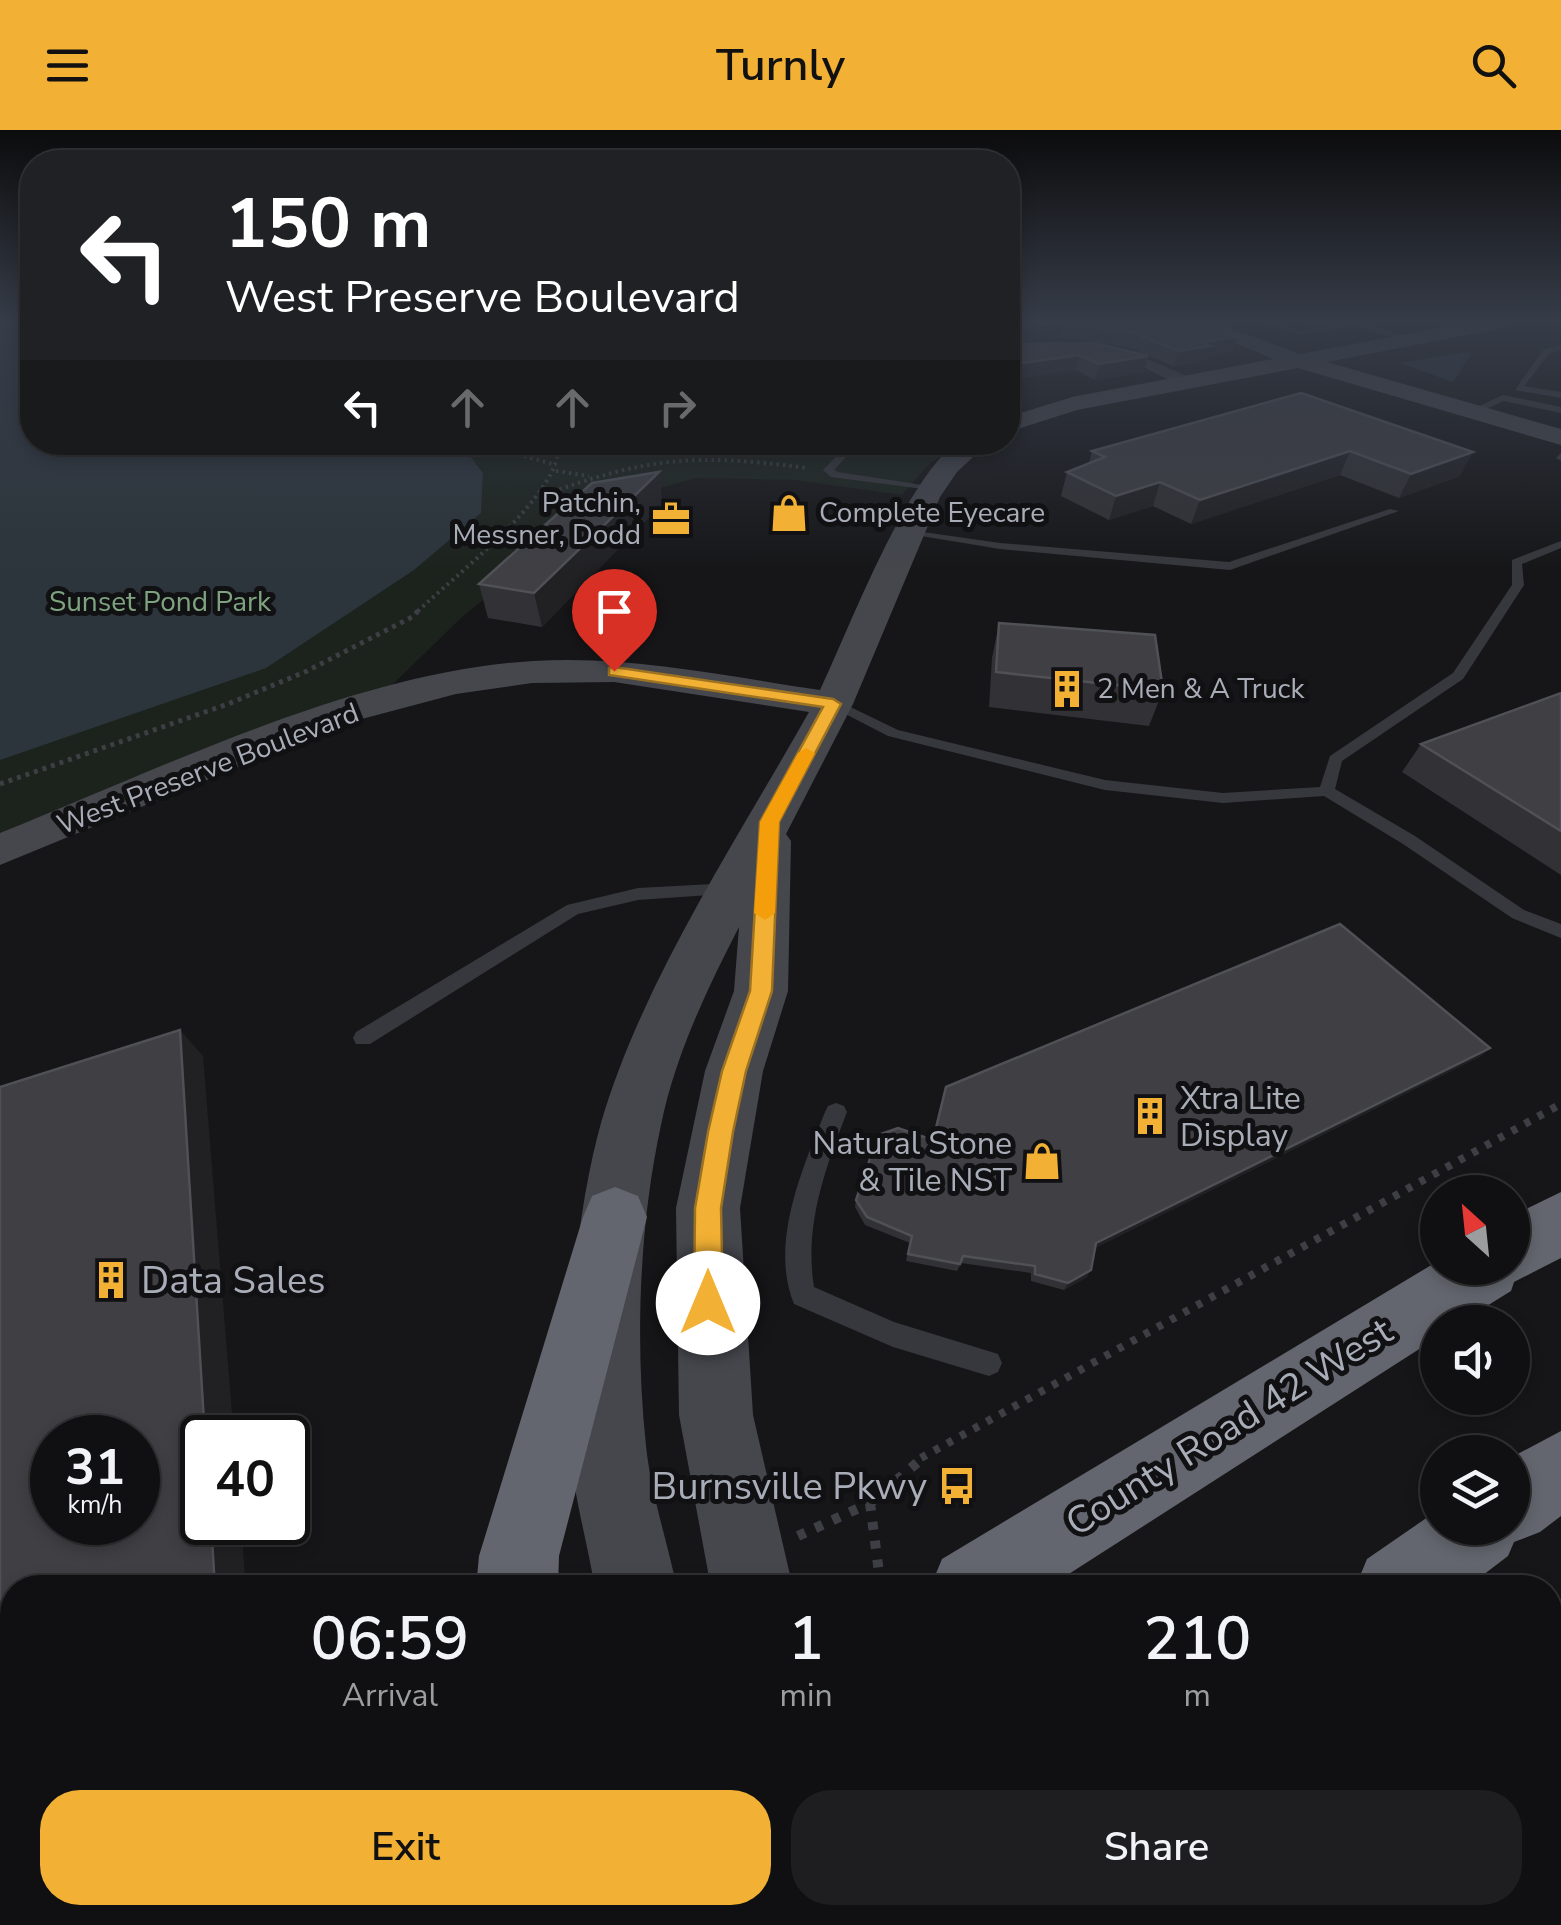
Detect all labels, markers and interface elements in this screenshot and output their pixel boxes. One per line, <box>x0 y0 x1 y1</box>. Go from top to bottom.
text: Turnly <box>716 35 845 96</box>
icon: menu <box>40 38 95 93</box>
icon: search <box>1466 38 1521 93</box>
text: 150 m <box>225 176 431 272</box>
icon: left <box>60 190 190 320</box>
text: West Preserve Boulevard <box>225 267 740 328</box>
icon: left <box>335 380 390 435</box>
icon: ahead <box>440 380 495 435</box>
icon: ahead <box>545 380 600 435</box>
icon: right <box>650 380 705 435</box>
place label: Patchin, Messner, Dodd <box>452 484 641 554</box>
shop icon: Complete Eyecare <box>768 492 810 534</box>
place label: Complete Eyecare <box>819 494 1045 532</box>
office icon: Patchin, Messner, Dodd <box>650 498 692 540</box>
pin <box>572 569 657 672</box>
park label: Sunset Pond Park <box>49 583 272 621</box>
icon: arrive <box>587 584 642 639</box>
building icon: 2 Men & A Truck <box>1046 668 1088 710</box>
place label: 2 Men & A Truck <box>1097 670 1306 708</box>
street label: West Preserve Boulevard <box>52 694 364 844</box>
place label: Xtra Lite Display <box>1180 1077 1301 1157</box>
building icon: Xtra Lite Display <box>1129 1095 1171 1137</box>
place label: Natural Stone & Tile NST <box>813 1122 1013 1202</box>
shop icon: Natural Stone & Tile NST <box>1021 1140 1063 1182</box>
north arrow <box>1420 1175 1530 1285</box>
map controls <box>1420 1175 1530 1545</box>
position arrow <box>656 1251 760 1355</box>
place label: Data Sales <box>141 1255 326 1306</box>
building icon: Data Sales <box>90 1259 132 1301</box>
street label: County Road 42 West <box>1056 1305 1402 1548</box>
button: sound <box>1420 1305 1530 1415</box>
speed limit sign: 40 <box>180 1415 310 1545</box>
text: 31 <box>65 1433 125 1502</box>
button: layers <box>1420 1435 1530 1545</box>
place label: Burnsville Pkwy <box>652 1461 927 1512</box>
bus stop icon: Burnsville Pkwy <box>936 1465 978 1507</box>
text: km/h <box>67 1488 123 1522</box>
text: 06:59 <box>311 1598 469 1680</box>
text: 1 <box>788 1598 824 1680</box>
text: 210 <box>1143 1598 1251 1680</box>
text: Arrival <box>342 1674 438 1717</box>
text: min <box>780 1674 833 1717</box>
text: m <box>1184 1674 1211 1717</box>
button: Exit <box>40 1790 771 1905</box>
button: Share <box>791 1790 1522 1905</box>

